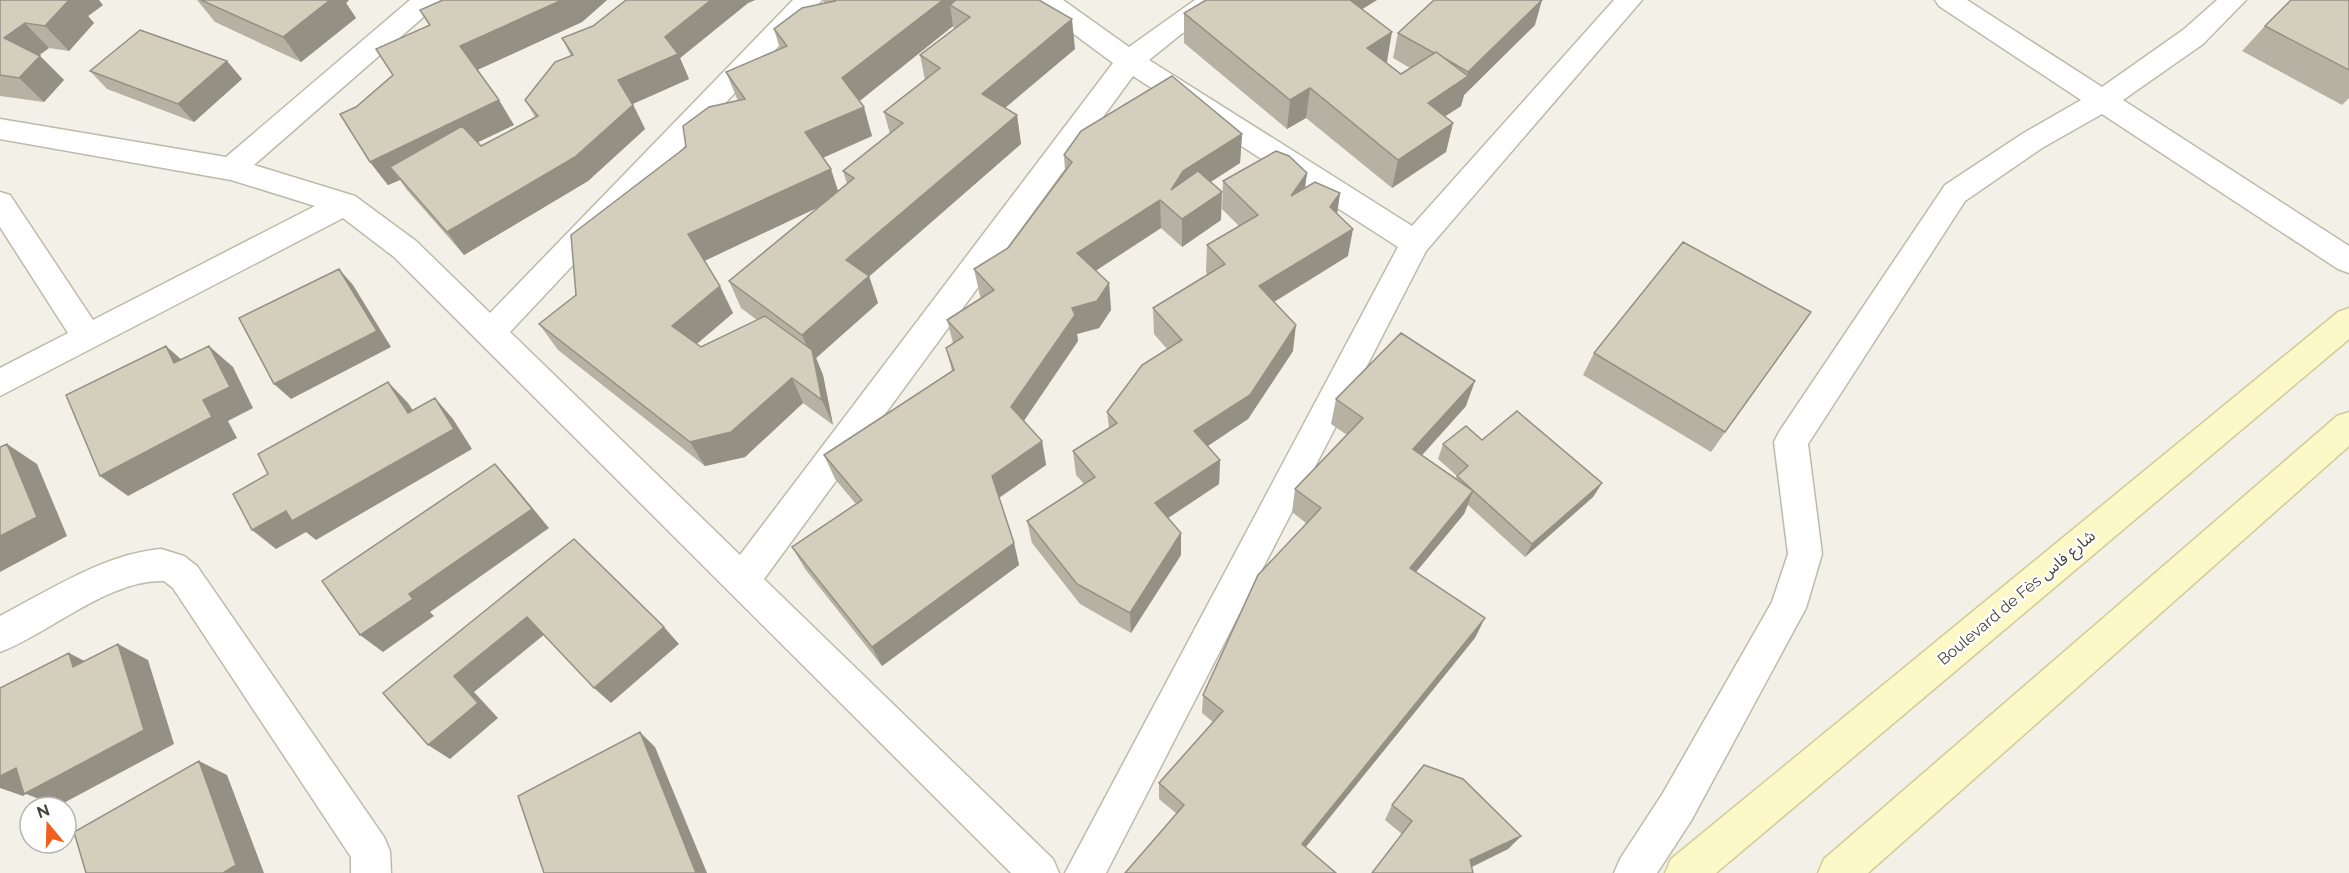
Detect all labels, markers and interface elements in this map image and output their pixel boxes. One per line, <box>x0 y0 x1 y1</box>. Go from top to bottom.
street label: Boulevard de Fès شارع فاس <box>1934 526 2101 671</box>
north arrow <box>18 795 78 855</box>
text: N <box>34 800 52 822</box>

